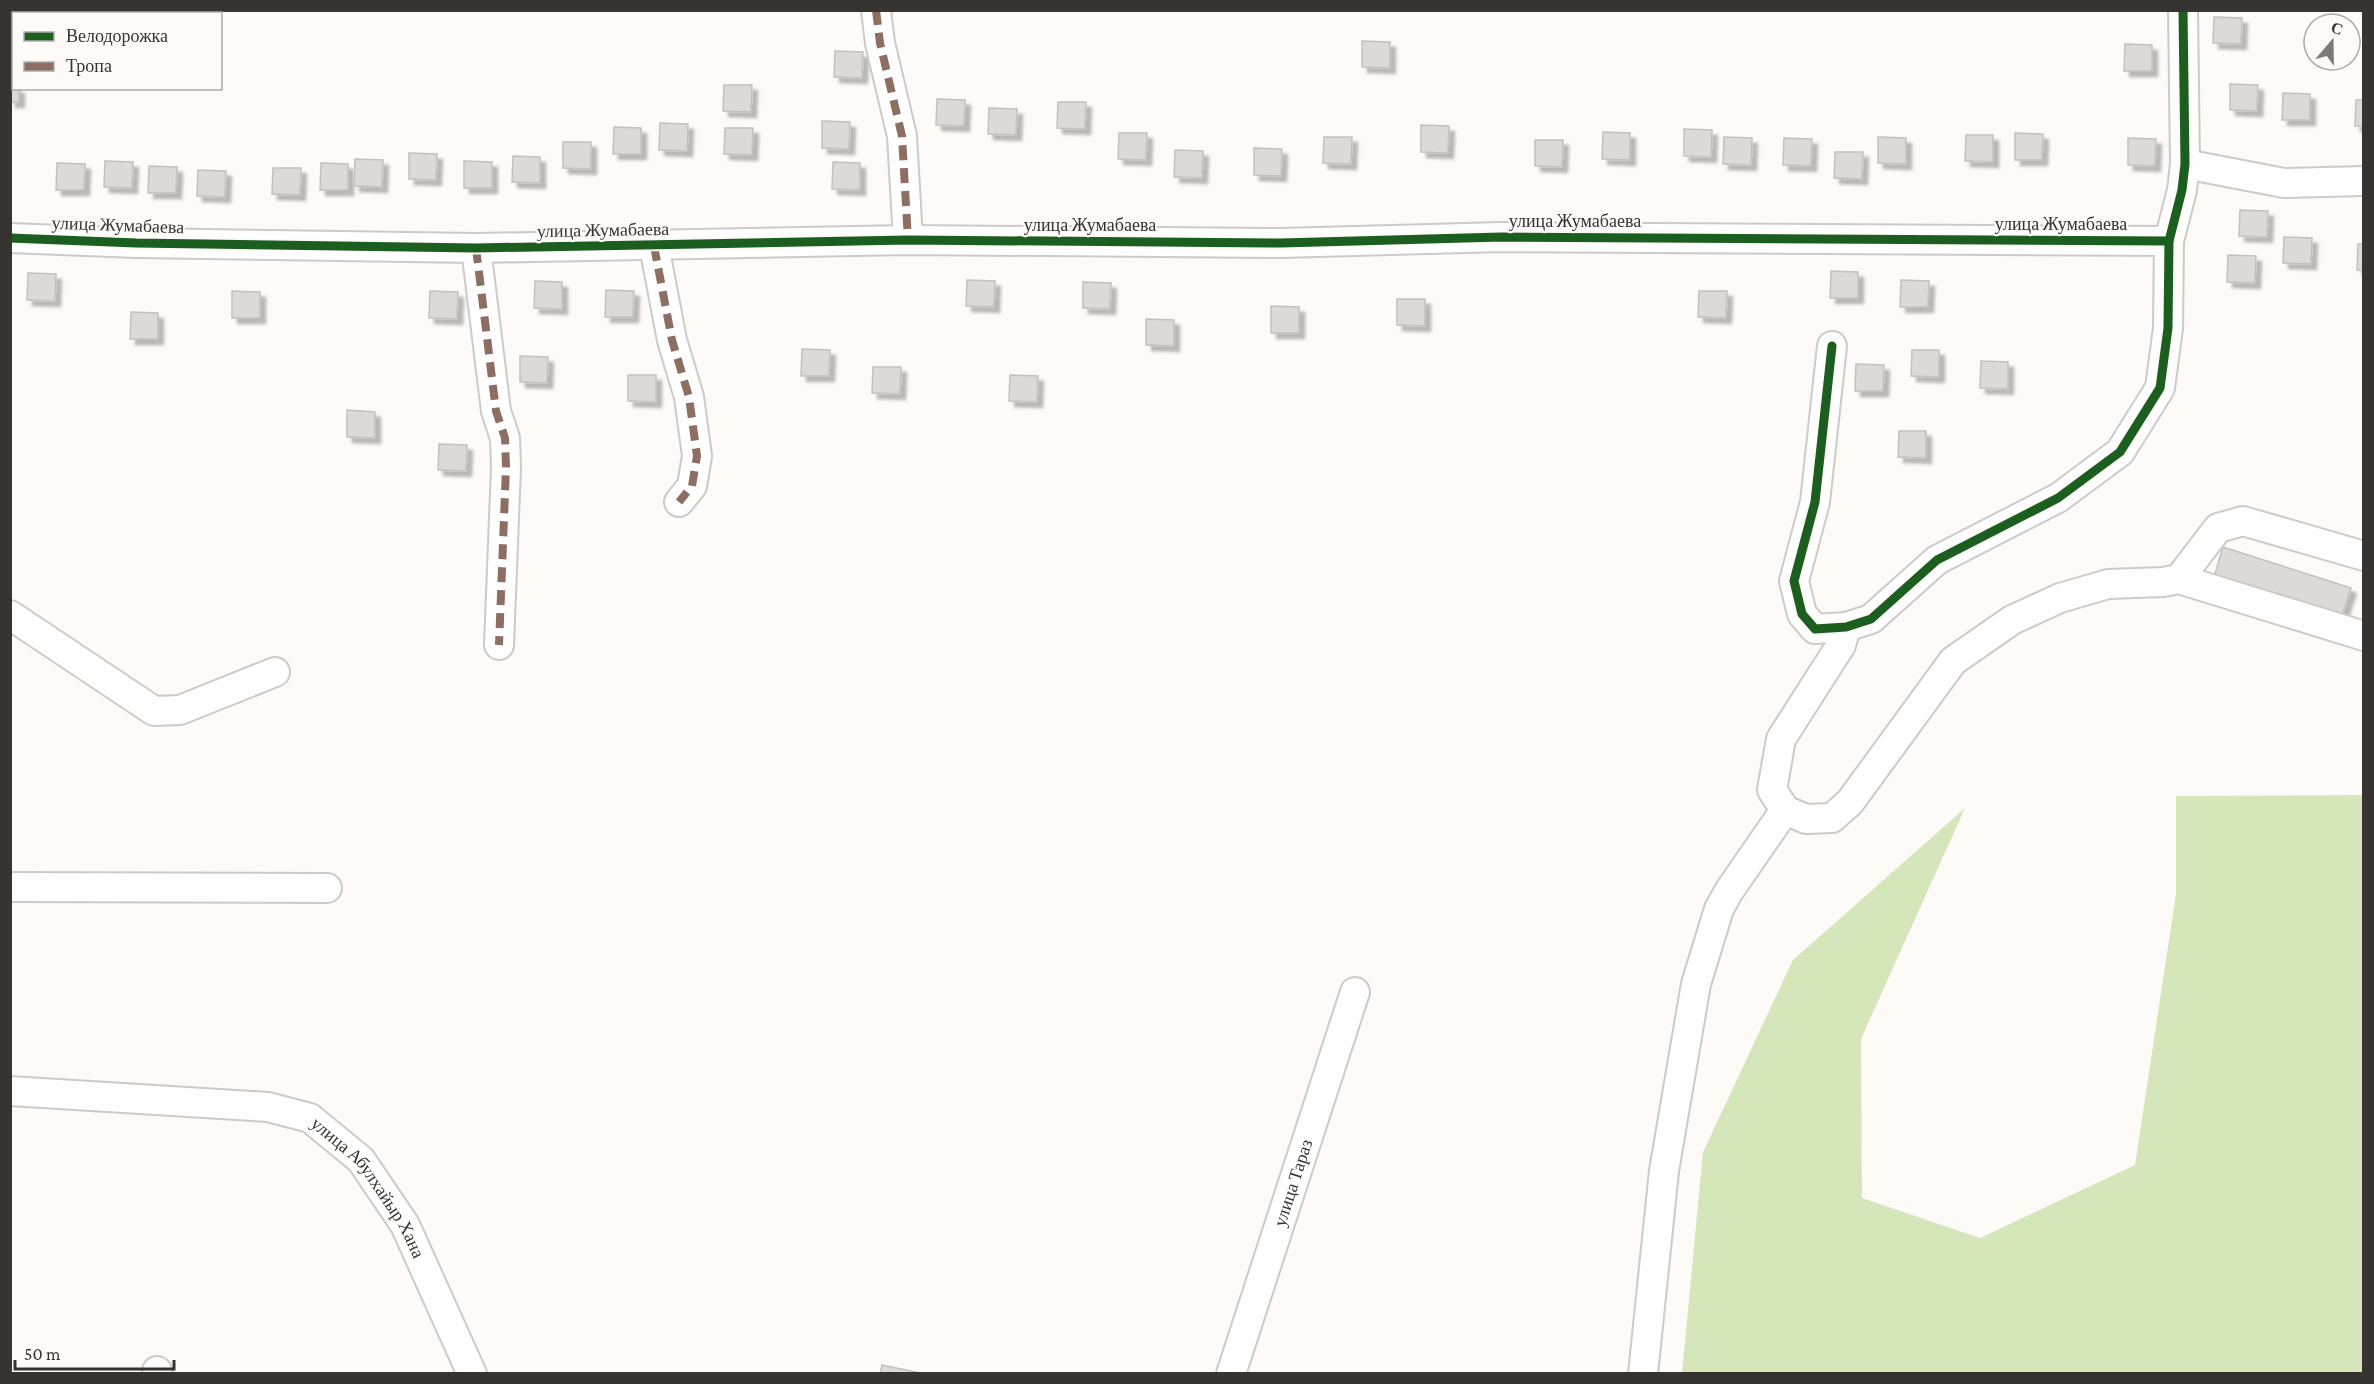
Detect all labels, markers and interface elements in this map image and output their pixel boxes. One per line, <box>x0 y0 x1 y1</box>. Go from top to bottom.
legend <box>12 12 222 90</box>
north arrow <box>2302 12 2362 72</box>
text: С <box>2329 18 2345 38</box>
text: Велодорожка <box>66 26 168 46</box>
text: Тропа <box>66 56 112 76</box>
street label: улица Жумабаева <box>1509 211 1641 231</box>
street label: улица Жумабаева <box>51 213 185 237</box>
street label: улица Жумабаева <box>1995 214 2127 234</box>
street label: улица Жумабаева <box>1024 215 1156 235</box>
street label: улица Жумабаева <box>537 219 669 241</box>
street label: улица Абулхайыр Хана <box>307 1113 429 1261</box>
street label: улица Тараз <box>1270 1137 1317 1229</box>
scale bar <box>15 1333 174 1371</box>
text: 50 m <box>24 1344 61 1364</box>

